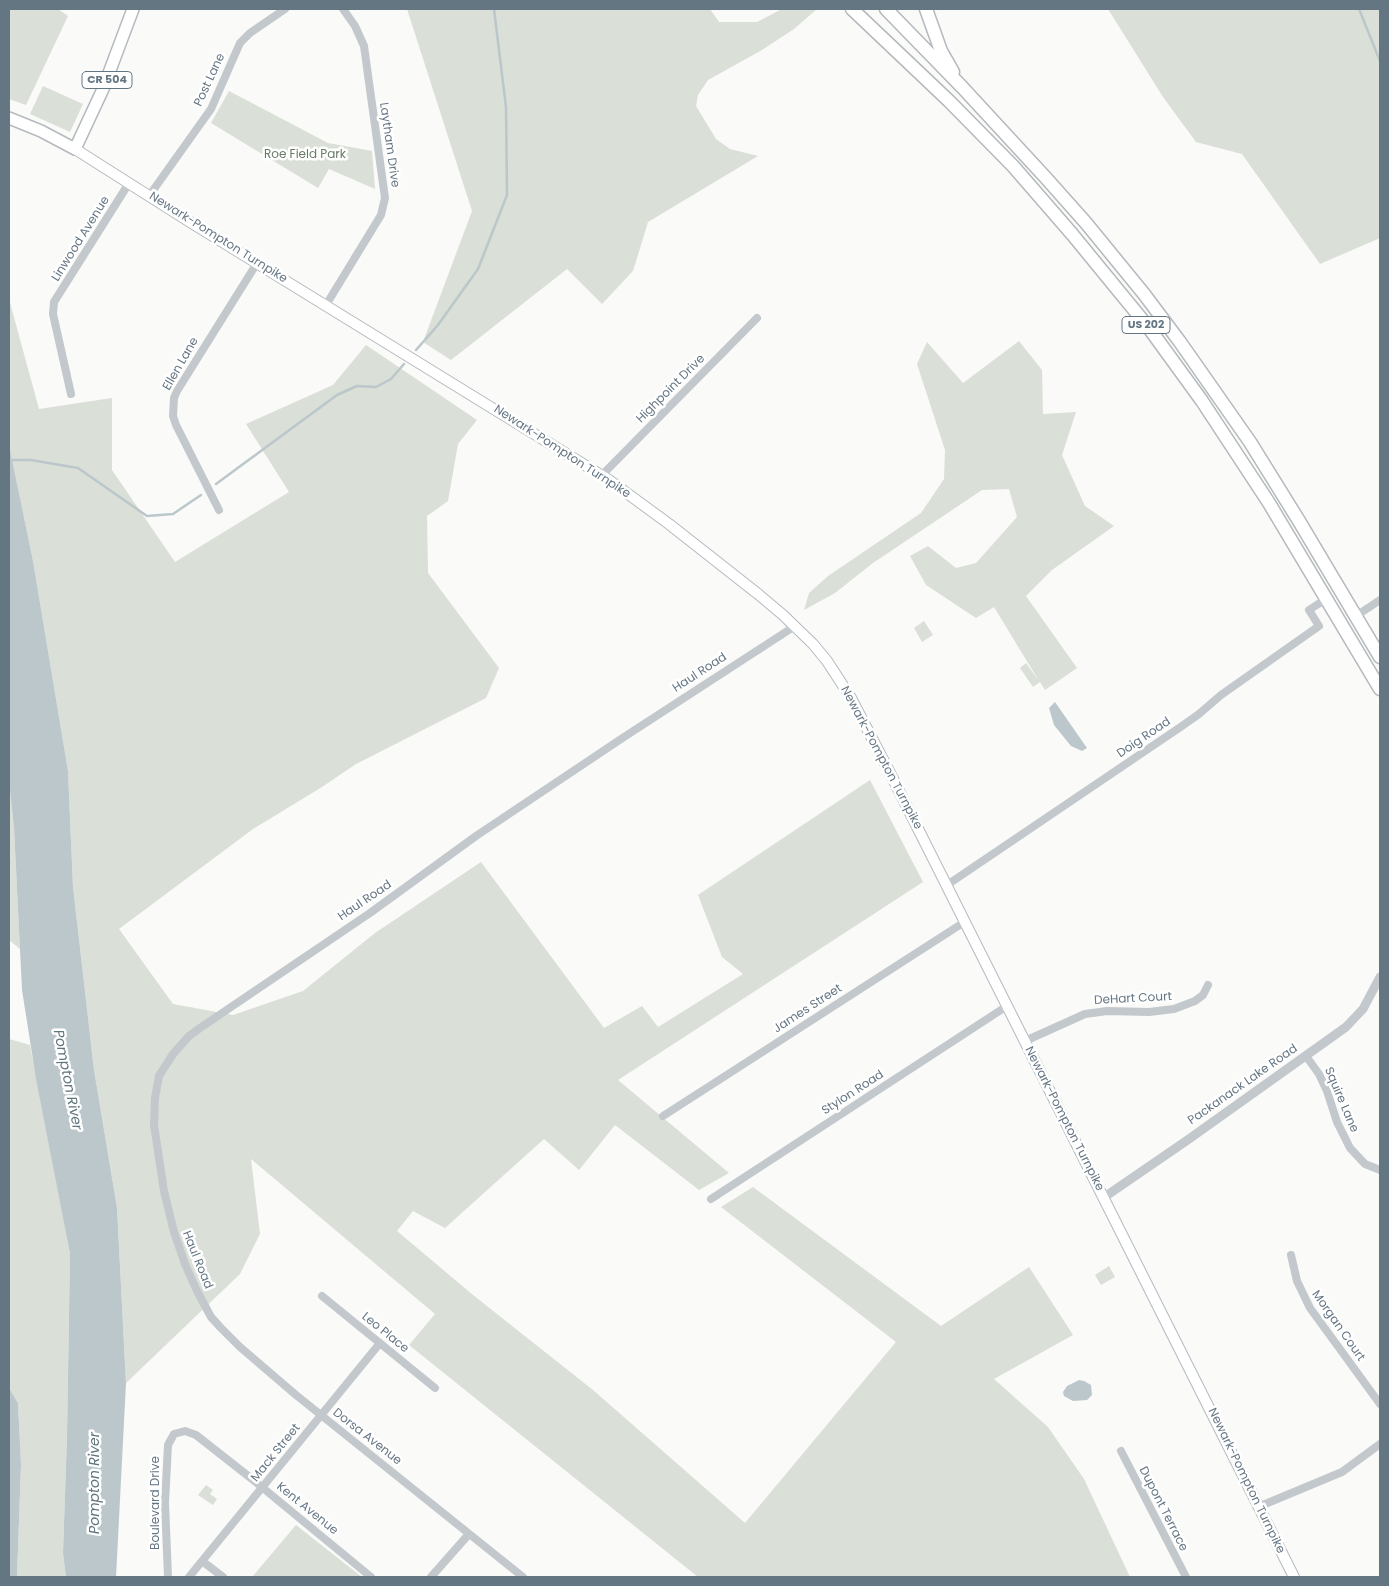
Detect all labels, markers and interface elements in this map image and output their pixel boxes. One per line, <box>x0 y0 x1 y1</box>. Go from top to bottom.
street label: Post Lane <box>191 51 229 109</box>
road number: CR 504 <box>82 72 132 88</box>
street label: Laytham Drive <box>376 101 402 189</box>
park label: Roe Field Park <box>264 148 346 162</box>
street label: Newark-Pompton Turnpike <box>146 189 290 287</box>
street label: Linwood Avenue <box>49 194 113 284</box>
road number: US 202 <box>1122 316 1170 334</box>
street label: Ellen Lane <box>160 335 202 393</box>
street label: Highpoint Drive <box>634 352 708 426</box>
street label: Newark-Pompton Turnpike <box>491 402 633 502</box>
street label: Haul Road <box>670 650 730 696</box>
street label: Newark-Pompton Turnpike <box>837 684 925 832</box>
street label: Doig Road <box>1114 715 1174 761</box>
street label: Haul Road <box>336 878 394 924</box>
street label: James Street <box>771 981 845 1037</box>
street label: DeHart Court <box>1094 990 1172 1008</box>
water label: Pompton River <box>49 1028 85 1132</box>
street label: Packanack Lake Road <box>1185 1042 1301 1128</box>
street label: Newark-Pompton Turnpike <box>1021 1044 1107 1194</box>
street label: Squire Lane <box>1321 1065 1361 1135</box>
street label: Stylon Road <box>819 1068 887 1118</box>
street label: Haul Road <box>179 1229 215 1291</box>
street label: Morgan Court <box>1308 1288 1368 1364</box>
street label: Leo Place <box>359 1310 411 1356</box>
street label: Dorsa Avenue <box>330 1406 404 1468</box>
street label: Newark-Pompton Turnpike <box>1204 1406 1288 1556</box>
street label: Mack Street <box>248 1421 304 1485</box>
water label: Pompton River <box>87 1432 103 1534</box>
street label: Boulevard Drive <box>149 1456 163 1550</box>
street label: Dupont Terrace <box>1135 1464 1191 1554</box>
street label: Kent Avenue <box>273 1480 341 1538</box>

